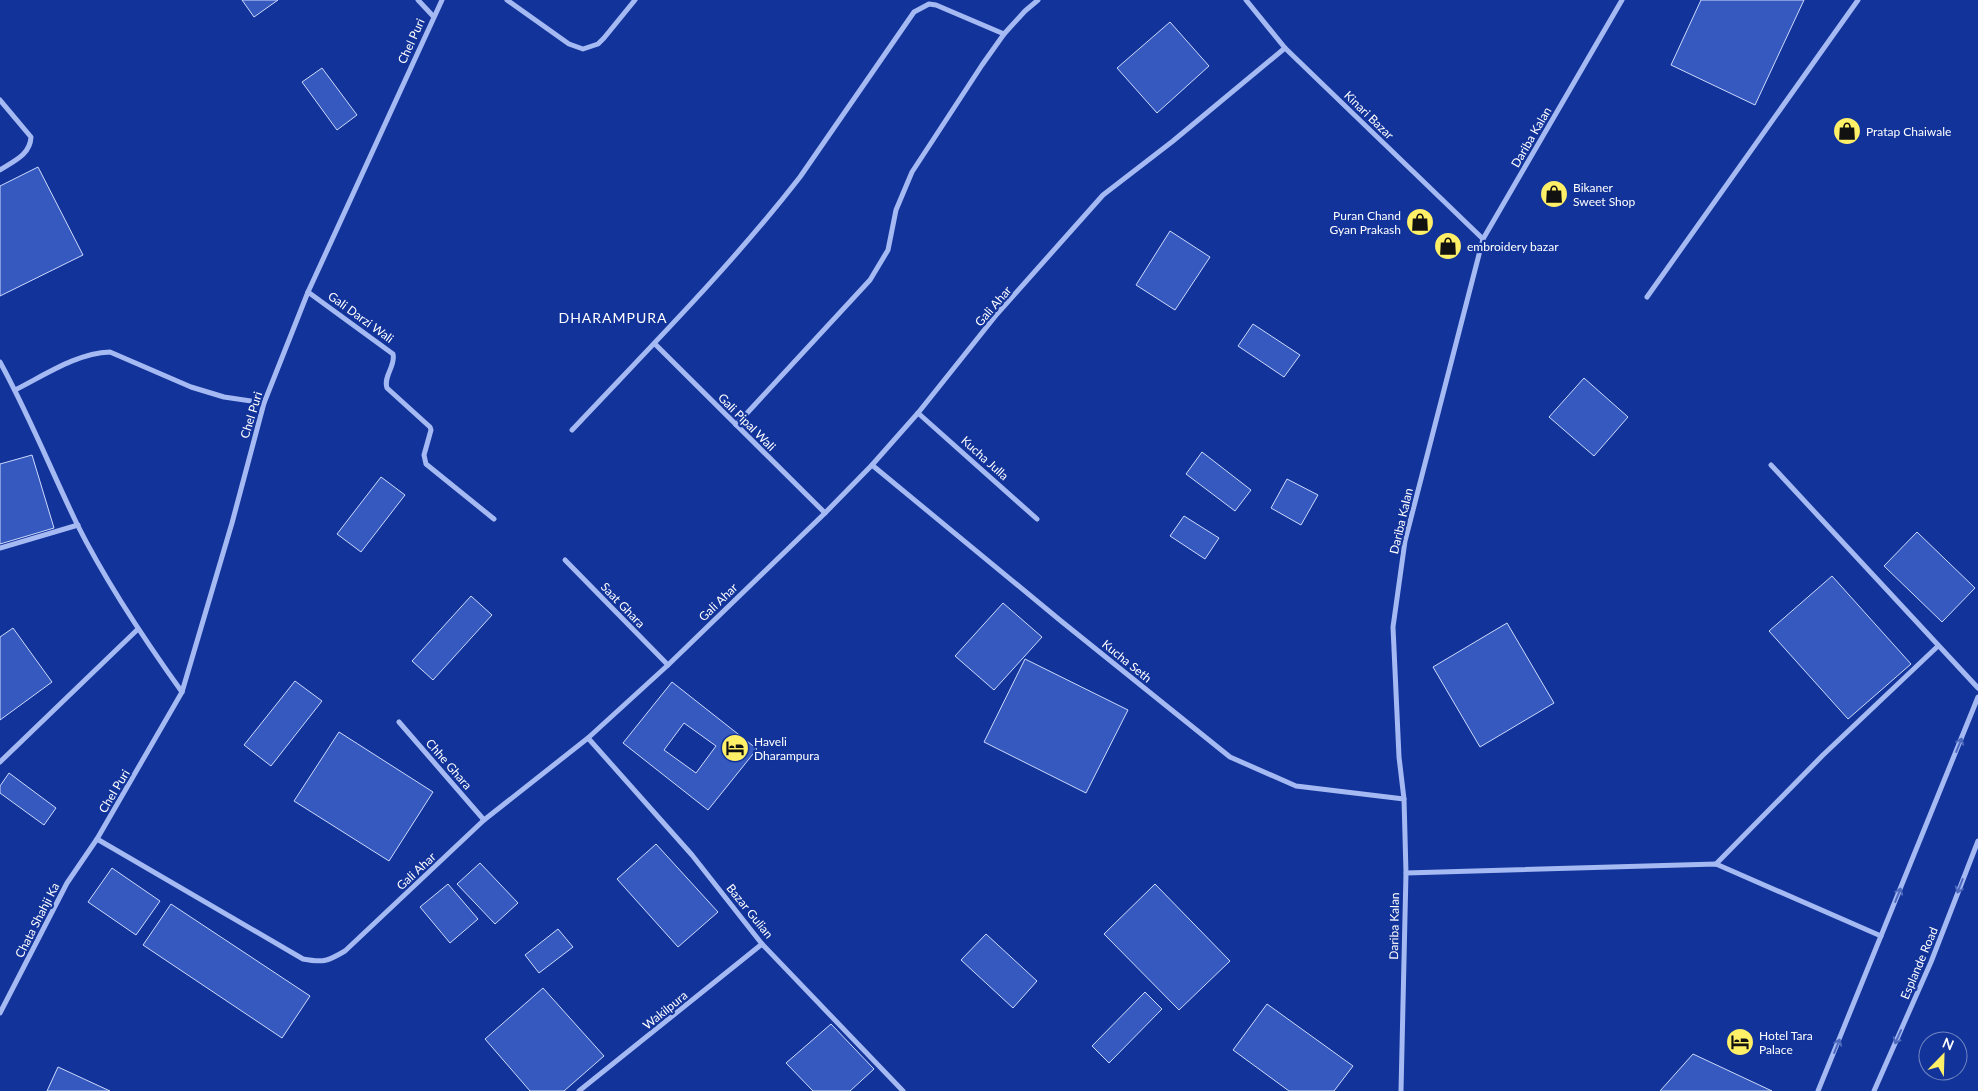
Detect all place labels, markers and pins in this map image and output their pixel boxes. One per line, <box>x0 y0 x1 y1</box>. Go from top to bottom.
shop icon: Pratap Chaiwale <box>1832 116 1862 146</box>
place label: Pratap Chaiwale <box>1866 124 1951 139</box>
shop icon: Bikaner Sweet Shop <box>1539 179 1569 209</box>
place label: Bikaner Sweet Shop <box>1573 180 1636 209</box>
shop icon: Puran Chand Gyan Prakash <box>1405 207 1435 237</box>
place label: Puran Chand Gyan Prakash <box>1329 208 1401 237</box>
shop icon: embroidery bazar <box>1433 231 1463 261</box>
place label: embroidery bazar <box>1467 239 1559 254</box>
hotel icon: Haveli Dharampura <box>720 733 750 763</box>
place label: Haveli Dharampura <box>754 734 819 763</box>
hotel icon: Hotel Tara Palace <box>1725 1027 1755 1057</box>
place label: Hotel Tara Palace <box>1759 1028 1813 1057</box>

